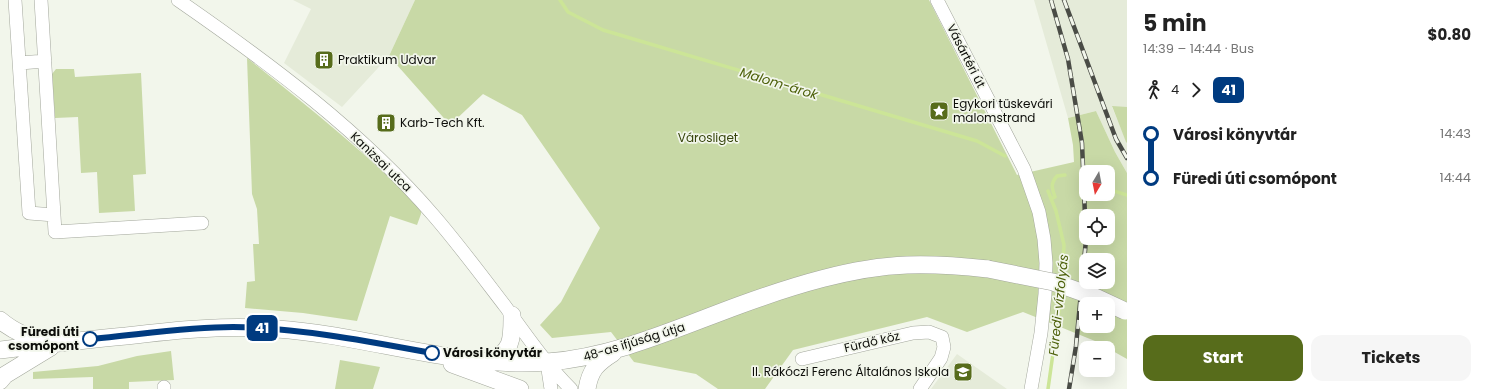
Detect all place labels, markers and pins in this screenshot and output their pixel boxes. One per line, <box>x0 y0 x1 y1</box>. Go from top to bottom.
building icon: Praktikum Udvar <box>313 49 335 71</box>
place label: Praktikum Udvar <box>338 51 437 68</box>
place label: Egykori tüskevári malomstrand <box>953 95 1053 126</box>
place icon: Egykori tüskevári malomstrand <box>928 100 950 122</box>
building icon: Karb-Tech Kft. <box>375 112 397 134</box>
place label: Karb-Tech Kft. <box>400 114 485 131</box>
place label: Füredi úti csomópont <box>8 323 79 354</box>
marker: Füredi úti csomópont <box>82 331 98 347</box>
place label: Városi könyvtár <box>443 344 542 361</box>
marker: Városi könyvtár <box>424 345 440 361</box>
school or university icon: II. Rákóczi Ferenc Általános Iskola <box>952 361 974 383</box>
place label: II. Rákóczi Ferenc Általános Iskola <box>752 363 949 380</box>

